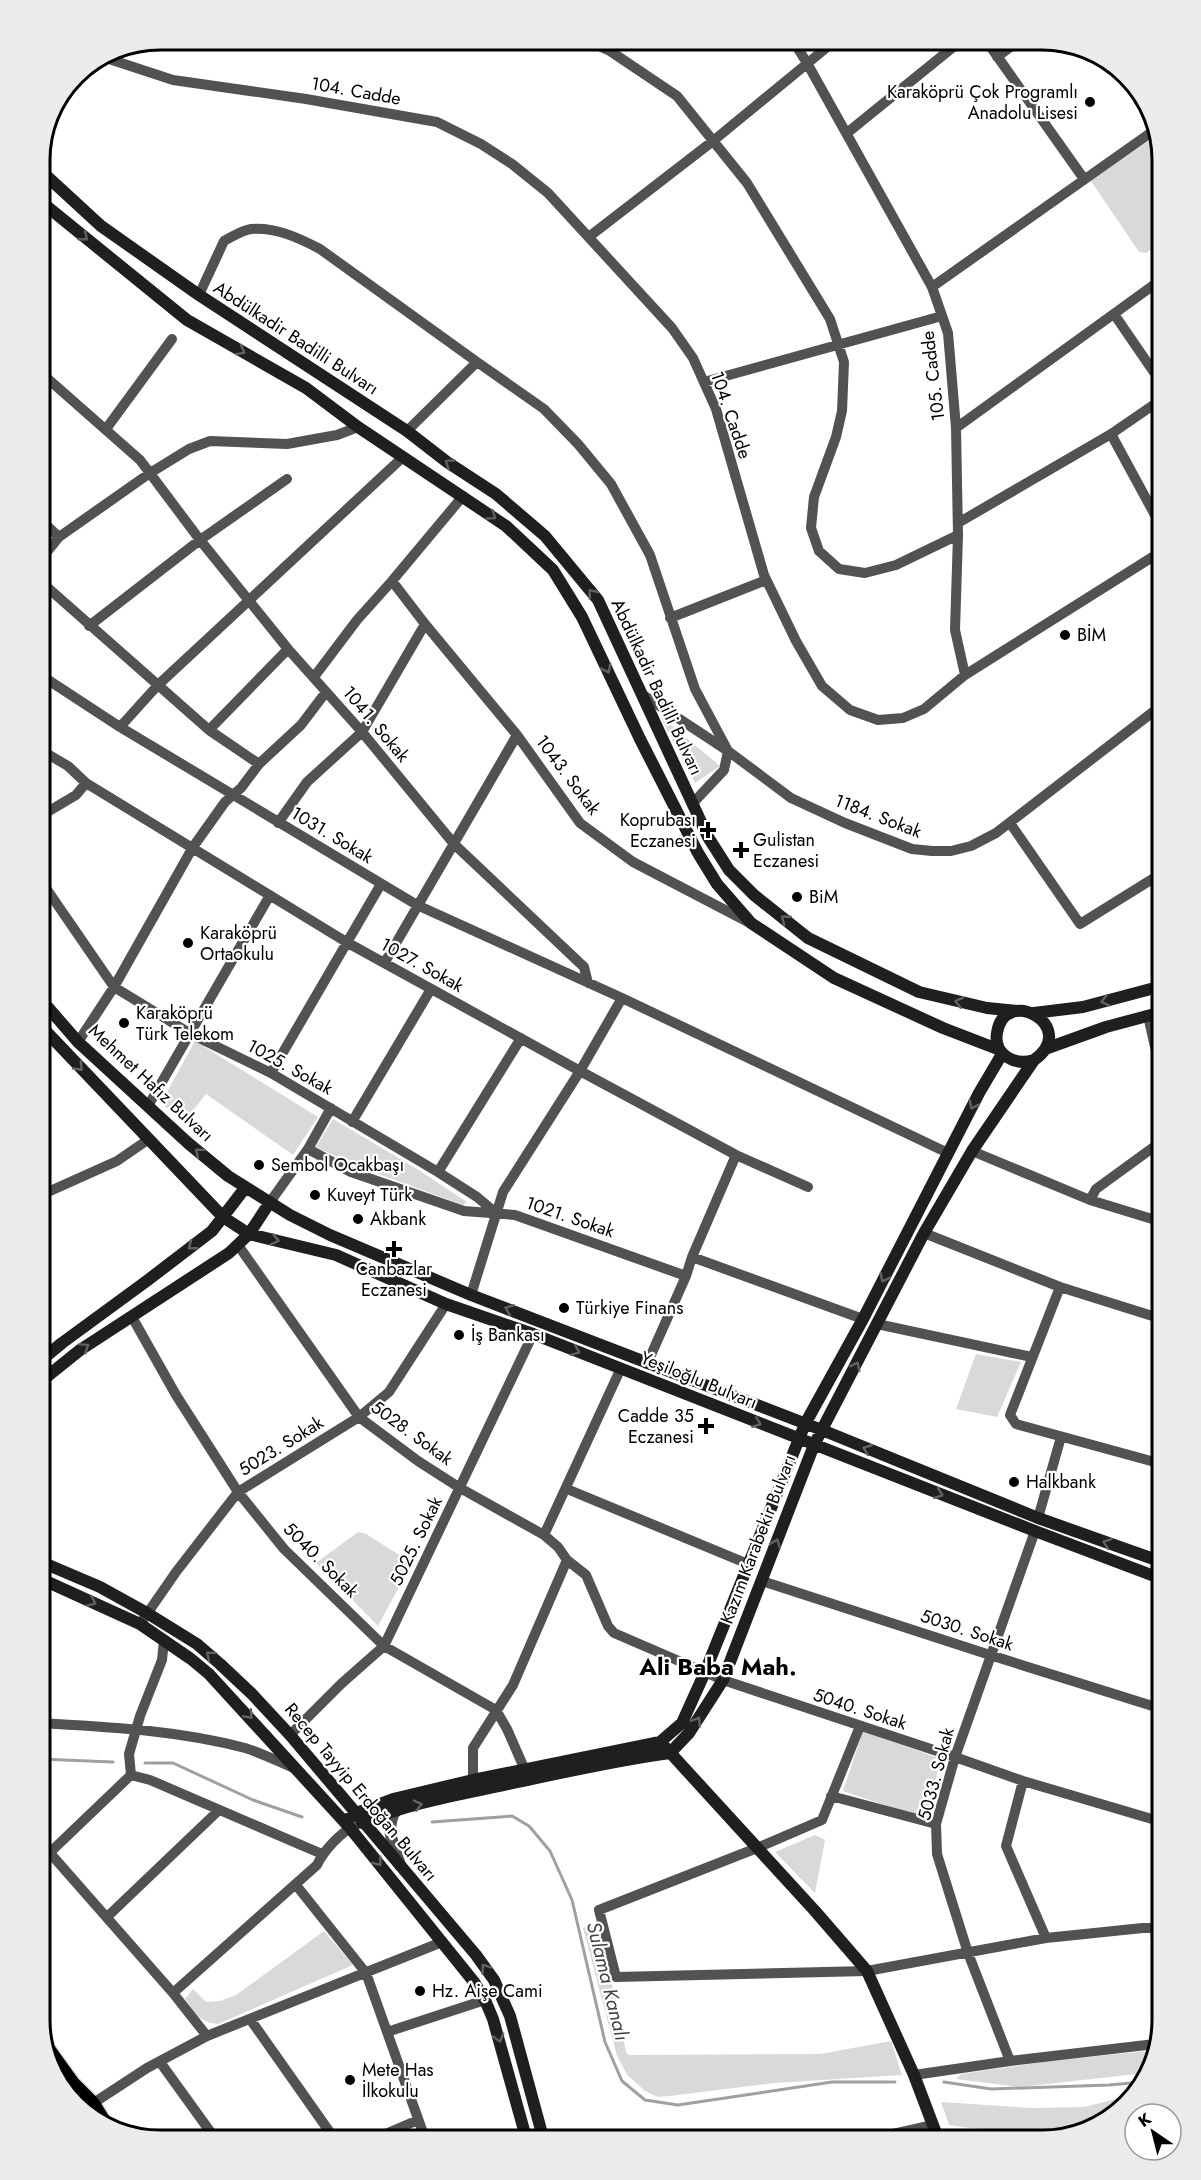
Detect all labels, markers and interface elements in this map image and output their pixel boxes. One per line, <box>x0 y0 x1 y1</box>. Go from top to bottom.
street label: 104. Cadde <box>309 70 403 112</box>
place label: Karaköprü Çok Programlı Anadolu Lisesi <box>887 79 1078 126</box>
marker: Karaköprü Çok Programlı Anadolu Lisesi <box>1083 95 1097 109</box>
one-way arrow <box>77 230 88 241</box>
street label: Abdülkadir Badilli Bulvarı <box>208 275 384 401</box>
street label: 105. Cadde <box>915 329 951 423</box>
one-way arrow <box>235 344 246 356</box>
street label: 104. Cadde <box>704 368 758 462</box>
one-way arrow <box>444 459 455 470</box>
one-way arrow <box>485 509 496 520</box>
one-way arrow <box>588 589 599 600</box>
street label: Abdülkadir Badilli Bulvarı <box>605 594 709 780</box>
place label: BİM <box>1077 622 1106 648</box>
marker: BİM <box>1058 628 1072 642</box>
one-way arrow <box>600 663 612 674</box>
street label: 1041. Sokak <box>336 680 416 768</box>
street label: 1043. Sokak <box>529 730 607 820</box>
street label: 1184. Sokak <box>831 787 925 845</box>
street label: 1031. Sokak <box>286 800 378 870</box>
place label: Koprubası Eczanesi <box>620 807 696 854</box>
marker: Koprubası Eczanesi <box>701 823 715 837</box>
place label: Gulistan Eczanesi <box>753 827 819 874</box>
marker: Gulistan Eczanesi <box>734 843 748 857</box>
place label: BiM <box>809 884 838 910</box>
marker: BiM <box>790 890 804 904</box>
one-way arrow <box>780 916 791 927</box>
place label: Karaköprü Ortaokulu <box>200 920 277 967</box>
street label: 1027. Sokak <box>376 931 469 999</box>
marker: Karaköprü Ortaokulu <box>181 936 195 950</box>
one-way arrow <box>1101 994 1111 1006</box>
one-way arrow <box>955 996 965 1009</box>
place label: Karaköprü Türk Telekom <box>136 1000 234 1047</box>
marker: Karaköprü Türk Telekom <box>117 1016 131 1030</box>
street label: Mehmet Hafız Bulvarı <box>83 1018 219 1148</box>
street label: 1025. Sokak <box>242 1033 338 1101</box>
one-way arrow <box>72 1060 83 1070</box>
one-way arrow <box>969 1098 980 1109</box>
one-way arrow <box>195 1148 206 1159</box>
place label: Sembol Ocakbaşı <box>271 1152 404 1178</box>
marker: Sembol Ocakbaşı <box>252 1158 266 1172</box>
place label: Kuveyt Türk <box>327 1182 412 1208</box>
marker: Kuveyt Türk <box>308 1188 322 1202</box>
street label: 1021. Sokak <box>522 1190 618 1244</box>
place label: Akbank <box>370 1206 426 1232</box>
marker: Akbank <box>351 1212 365 1226</box>
one-way arrow <box>270 1233 280 1246</box>
one-way arrow <box>188 1239 199 1250</box>
marker: Canbazlar Eczanesi <box>387 1242 401 1256</box>
place label: Canbazlar Eczanesi <box>356 1256 433 1303</box>
one-way arrow <box>880 1271 891 1282</box>
place label: Türkiye Finans <box>576 1295 683 1321</box>
marker: Türkiye Finans <box>557 1301 571 1315</box>
one-way arrow <box>504 1304 515 1316</box>
place label: İş Bankası <box>471 1322 545 1348</box>
marker: İş Bankası <box>452 1328 466 1342</box>
one-way arrow <box>79 1343 90 1354</box>
one-way arrow <box>570 1344 581 1356</box>
street label: Yeşiloğlu Bulvarı <box>637 1345 761 1415</box>
one-way arrow <box>848 1361 860 1372</box>
street label: 5028. Sokak <box>366 1394 458 1472</box>
place label: Cadde 35 Eczanesi <box>618 1403 694 1450</box>
street label: 5023. Sokak <box>234 1410 329 1482</box>
one-way arrow <box>751 1416 762 1428</box>
marker: Cadde 35 Eczanesi <box>699 1419 713 1433</box>
one-way arrow <box>862 1444 873 1456</box>
street label: Kazım Karabekir Bulvarı <box>714 1450 802 1628</box>
place label: Halkbank <box>1026 1469 1096 1495</box>
marker: Halkbank <box>1007 1475 1021 1489</box>
one-way arrow <box>933 1487 944 1499</box>
street label: 5025. Sokak <box>383 1492 449 1590</box>
street label: 5040. Sokak <box>277 1516 365 1604</box>
one-way arrow <box>1102 1538 1112 1551</box>
one-way arrow <box>769 1539 781 1550</box>
one-way arrow <box>86 1595 97 1607</box>
street label: 5030. Sokak <box>917 1603 1017 1657</box>
district label: Ali Baba Mah. <box>638 1649 797 1684</box>
one-way arrow <box>206 1652 217 1663</box>
street label: 5040. Sokak <box>810 1682 910 1736</box>
street label: Recep Tayyip Erdoğan Bulvarı <box>278 1697 444 1887</box>
one-way arrow <box>242 1709 253 1719</box>
one-way arrow <box>689 1717 701 1727</box>
street label: 5033. Sokak <box>911 1725 961 1823</box>
one-way arrow <box>413 1799 423 1812</box>
one-way arrow <box>370 1855 381 1866</box>
water label: Sulama Kanalı <box>579 1919 636 2043</box>
one-way arrow <box>481 1963 492 1974</box>
place label: Hz. Aişe Cami <box>432 1978 543 2004</box>
marker: Hz. Aişe Cami <box>413 1984 427 1998</box>
one-way arrow <box>491 2033 504 2043</box>
place label: Mete Has İlkokulu <box>362 2057 434 2104</box>
marker: Mete Has İlkokulu <box>343 2073 357 2087</box>
north arrow <box>1123 2102 1183 2162</box>
text: K <box>1134 2107 1157 2133</box>

